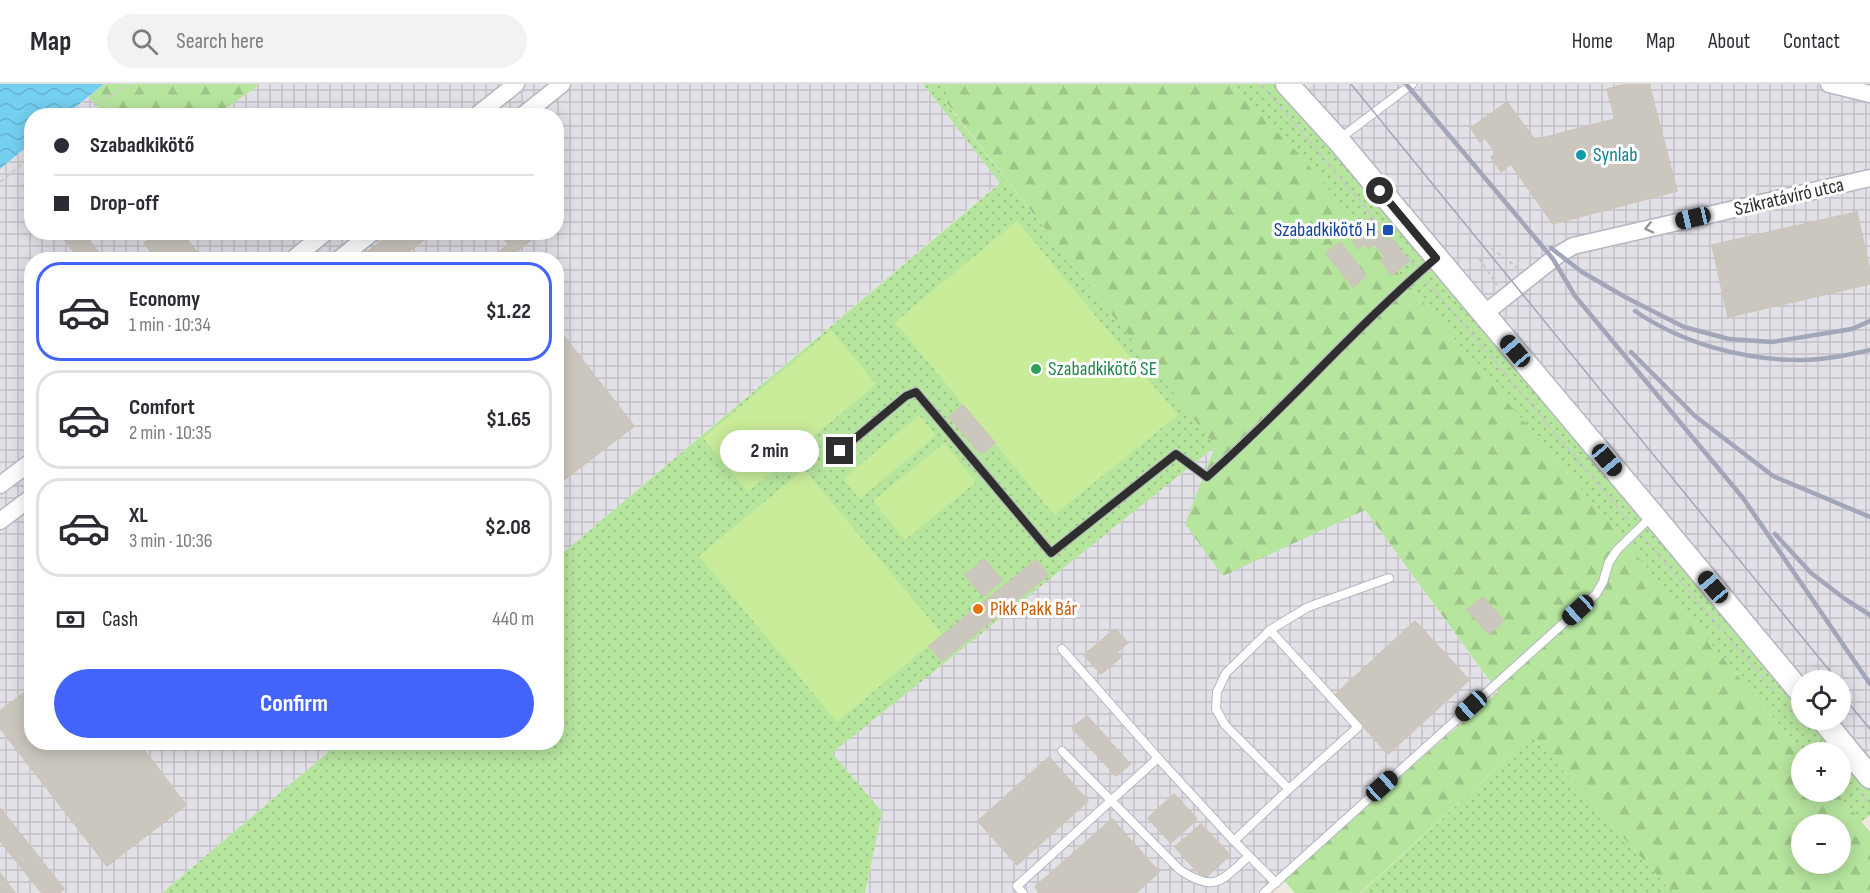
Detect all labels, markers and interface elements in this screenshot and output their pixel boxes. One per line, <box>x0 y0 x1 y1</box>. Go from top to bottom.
search box <box>107 14 527 68</box>
text: Map <box>30 25 71 58</box>
icon: search <box>128 25 161 58</box>
text: Search here <box>176 28 264 55</box>
text: Home <box>1572 29 1613 54</box>
text: Map <box>1646 29 1675 54</box>
text: About <box>1708 29 1750 54</box>
text: Contact <box>1783 29 1840 54</box>
text: Szabadkikötő <box>90 132 194 159</box>
place label: Synlab <box>1593 143 1638 167</box>
marker: Synlab <box>1574 148 1588 162</box>
street label: Szikratávíró utca <box>1732 173 1846 221</box>
route start <box>1366 177 1393 204</box>
text: Drop-off <box>90 190 159 217</box>
car <box>1673 205 1713 231</box>
place label: Szabadkikötő H <box>1274 218 1376 242</box>
one-way arrow <box>1644 221 1654 234</box>
marker: Szabadkikötő H <box>1381 223 1395 237</box>
icon: car <box>57 285 111 339</box>
text: Economy <box>129 286 200 313</box>
text: $1.22 <box>486 298 531 325</box>
text: 1 min · 10:34 <box>129 313 211 337</box>
car <box>1497 331 1533 371</box>
place label: Szabadkikötő SE <box>1048 357 1157 381</box>
marker: Szabadkikötő SE <box>1029 362 1043 376</box>
icon: car <box>57 393 111 447</box>
text: Comfort <box>129 394 195 421</box>
text: $1.65 <box>486 406 531 433</box>
text: 2 min · 10:35 <box>129 421 212 445</box>
callout: 2 min <box>720 430 819 472</box>
route end <box>826 437 853 464</box>
text: 2 min <box>750 439 789 463</box>
car <box>1589 440 1625 480</box>
icon: car <box>57 501 111 555</box>
text: XL <box>129 502 148 529</box>
text: $2.08 <box>485 514 531 541</box>
text: 3 min · 10:36 <box>129 529 213 553</box>
car <box>1695 567 1731 607</box>
car <box>1559 591 1597 629</box>
place label: Pikk Pakk Bár <box>990 597 1078 621</box>
marker: Pikk Pakk Bár <box>971 602 985 616</box>
icon: cash <box>54 603 87 636</box>
text: Cash <box>102 606 138 633</box>
text: 440 m <box>492 607 534 631</box>
button: Confirm <box>54 669 534 738</box>
map controls <box>1791 670 1851 874</box>
button: locate <box>1791 670 1851 730</box>
car <box>1452 687 1490 725</box>
button: + <box>1791 742 1851 802</box>
car <box>1363 767 1401 805</box>
button: − <box>1791 814 1851 874</box>

